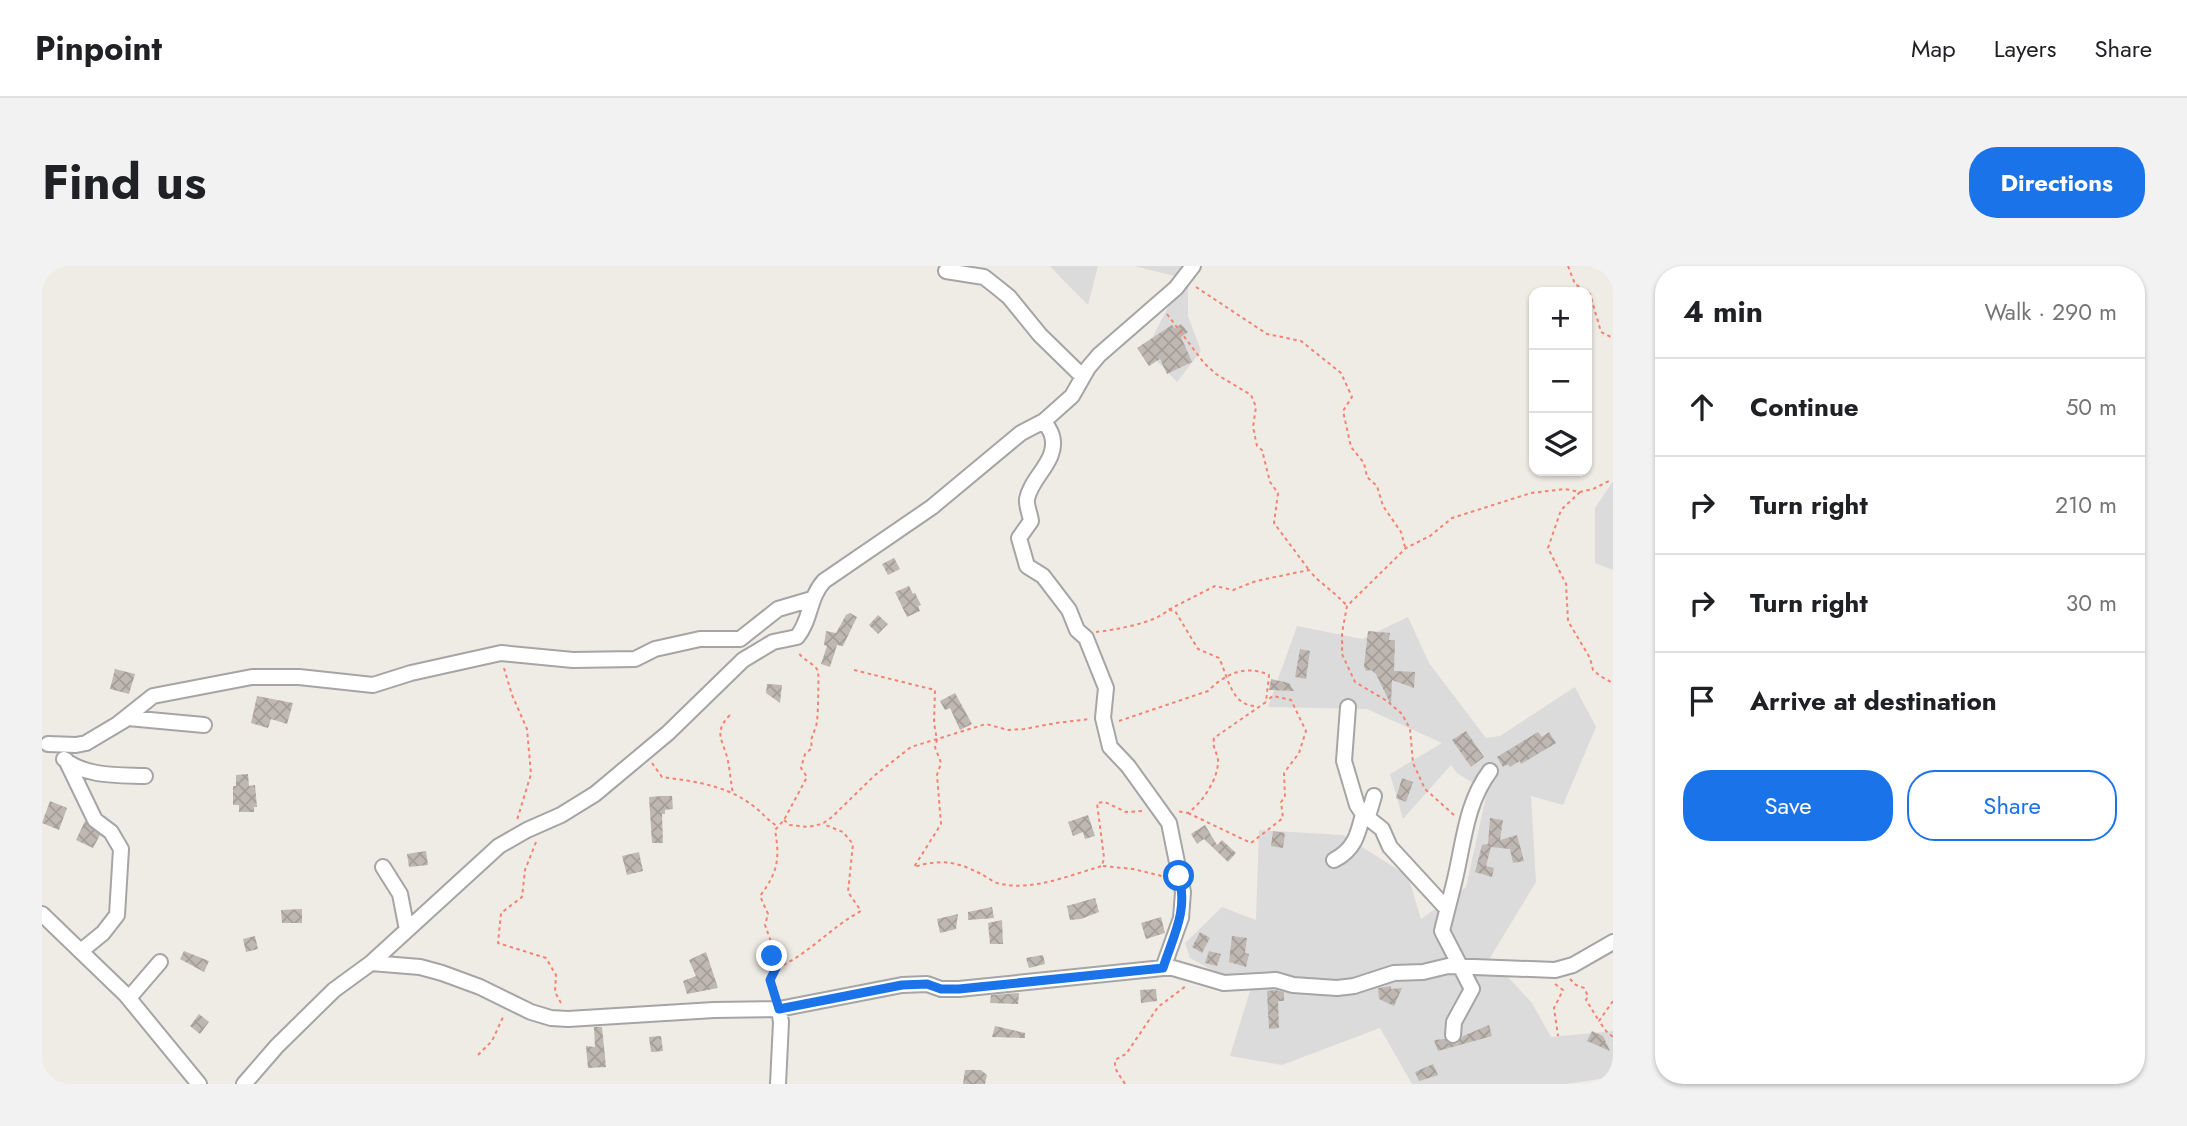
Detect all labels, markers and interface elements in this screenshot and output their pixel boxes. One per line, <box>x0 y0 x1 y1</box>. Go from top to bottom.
text: Pinpoint <box>35 25 162 72</box>
text: Map <box>1911 31 1956 66</box>
text: Layers <box>1994 31 2056 66</box>
text: Share <box>2094 31 2152 66</box>
text: Find us <box>42 147 206 217</box>
button: Directions <box>1969 147 2145 218</box>
map controls <box>1529 287 1592 476</box>
button: + <box>1529 287 1592 350</box>
text: 4 min <box>1683 290 1763 333</box>
text: Walk · 290 m <box>1984 295 2117 329</box>
button: − <box>1529 350 1592 413</box>
icon: ahead <box>1683 388 1721 426</box>
text: Continue <box>1750 388 1859 426</box>
text: 50 m <box>2065 390 2117 424</box>
button: layers <box>1529 413 1592 476</box>
icon: right <box>1683 486 1721 524</box>
text: Turn right <box>1750 486 1868 524</box>
text: 210 m <box>2055 488 2117 522</box>
icon: right <box>1683 584 1721 622</box>
text: Turn right <box>1750 584 1868 622</box>
text: 30 m <box>2066 586 2117 620</box>
icon: arrive <box>1683 682 1721 720</box>
text: Arrive at destination <box>1750 682 1997 720</box>
button: Save <box>1683 770 1893 841</box>
button: Share <box>1907 770 2117 841</box>
route start <box>1163 860 1194 891</box>
route end <box>756 940 787 971</box>

